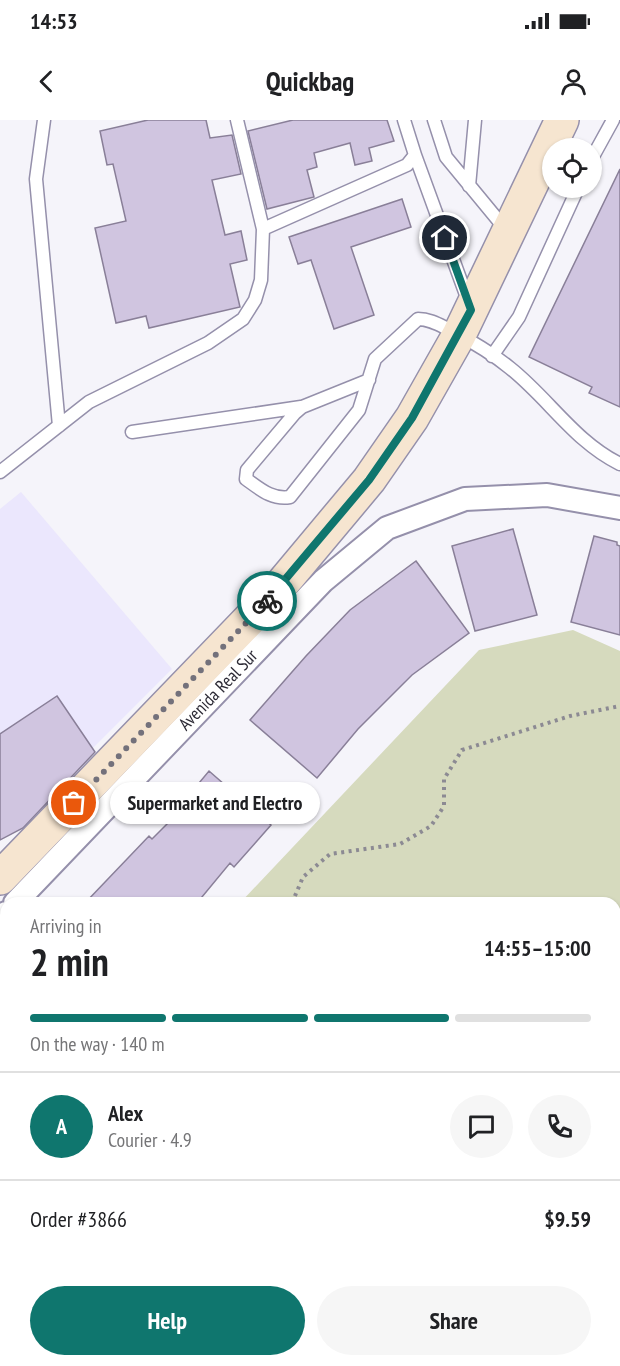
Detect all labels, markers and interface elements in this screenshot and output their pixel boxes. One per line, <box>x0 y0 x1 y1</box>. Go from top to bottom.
text: 14:53 <box>30 7 78 35</box>
text: Quickbag <box>266 64 354 98</box>
icon: back <box>30 65 63 98</box>
icon: person <box>557 65 590 98</box>
map controls <box>542 138 602 198</box>
button: locate <box>542 138 602 198</box>
pin <box>419 212 470 263</box>
icon: home <box>428 221 461 254</box>
courier <box>237 571 297 631</box>
icon: bike <box>251 585 284 618</box>
street label: Avenida Real Sur <box>173 644 262 735</box>
pin <box>48 777 99 828</box>
callout: Supermarket and Electro <box>110 782 320 824</box>
icon: bag <box>57 786 90 819</box>
text: Supermarket and Electro <box>128 790 302 816</box>
text: Arriving in <box>30 913 102 939</box>
text: 14:55–15:00 <box>484 934 591 962</box>
text: 2 min <box>30 936 109 987</box>
text: On the way · 140 m <box>30 1031 165 1057</box>
button: chat <box>450 1095 513 1158</box>
button: phone <box>528 1095 591 1158</box>
text: Alex <box>108 1099 143 1127</box>
text: A <box>56 1112 67 1140</box>
text: Courier · 4.9 <box>108 1127 192 1153</box>
text: Order #3866 <box>30 1205 127 1233</box>
text: $9.59 <box>544 1205 591 1233</box>
button: Help <box>30 1286 305 1355</box>
button: Share <box>317 1286 591 1355</box>

